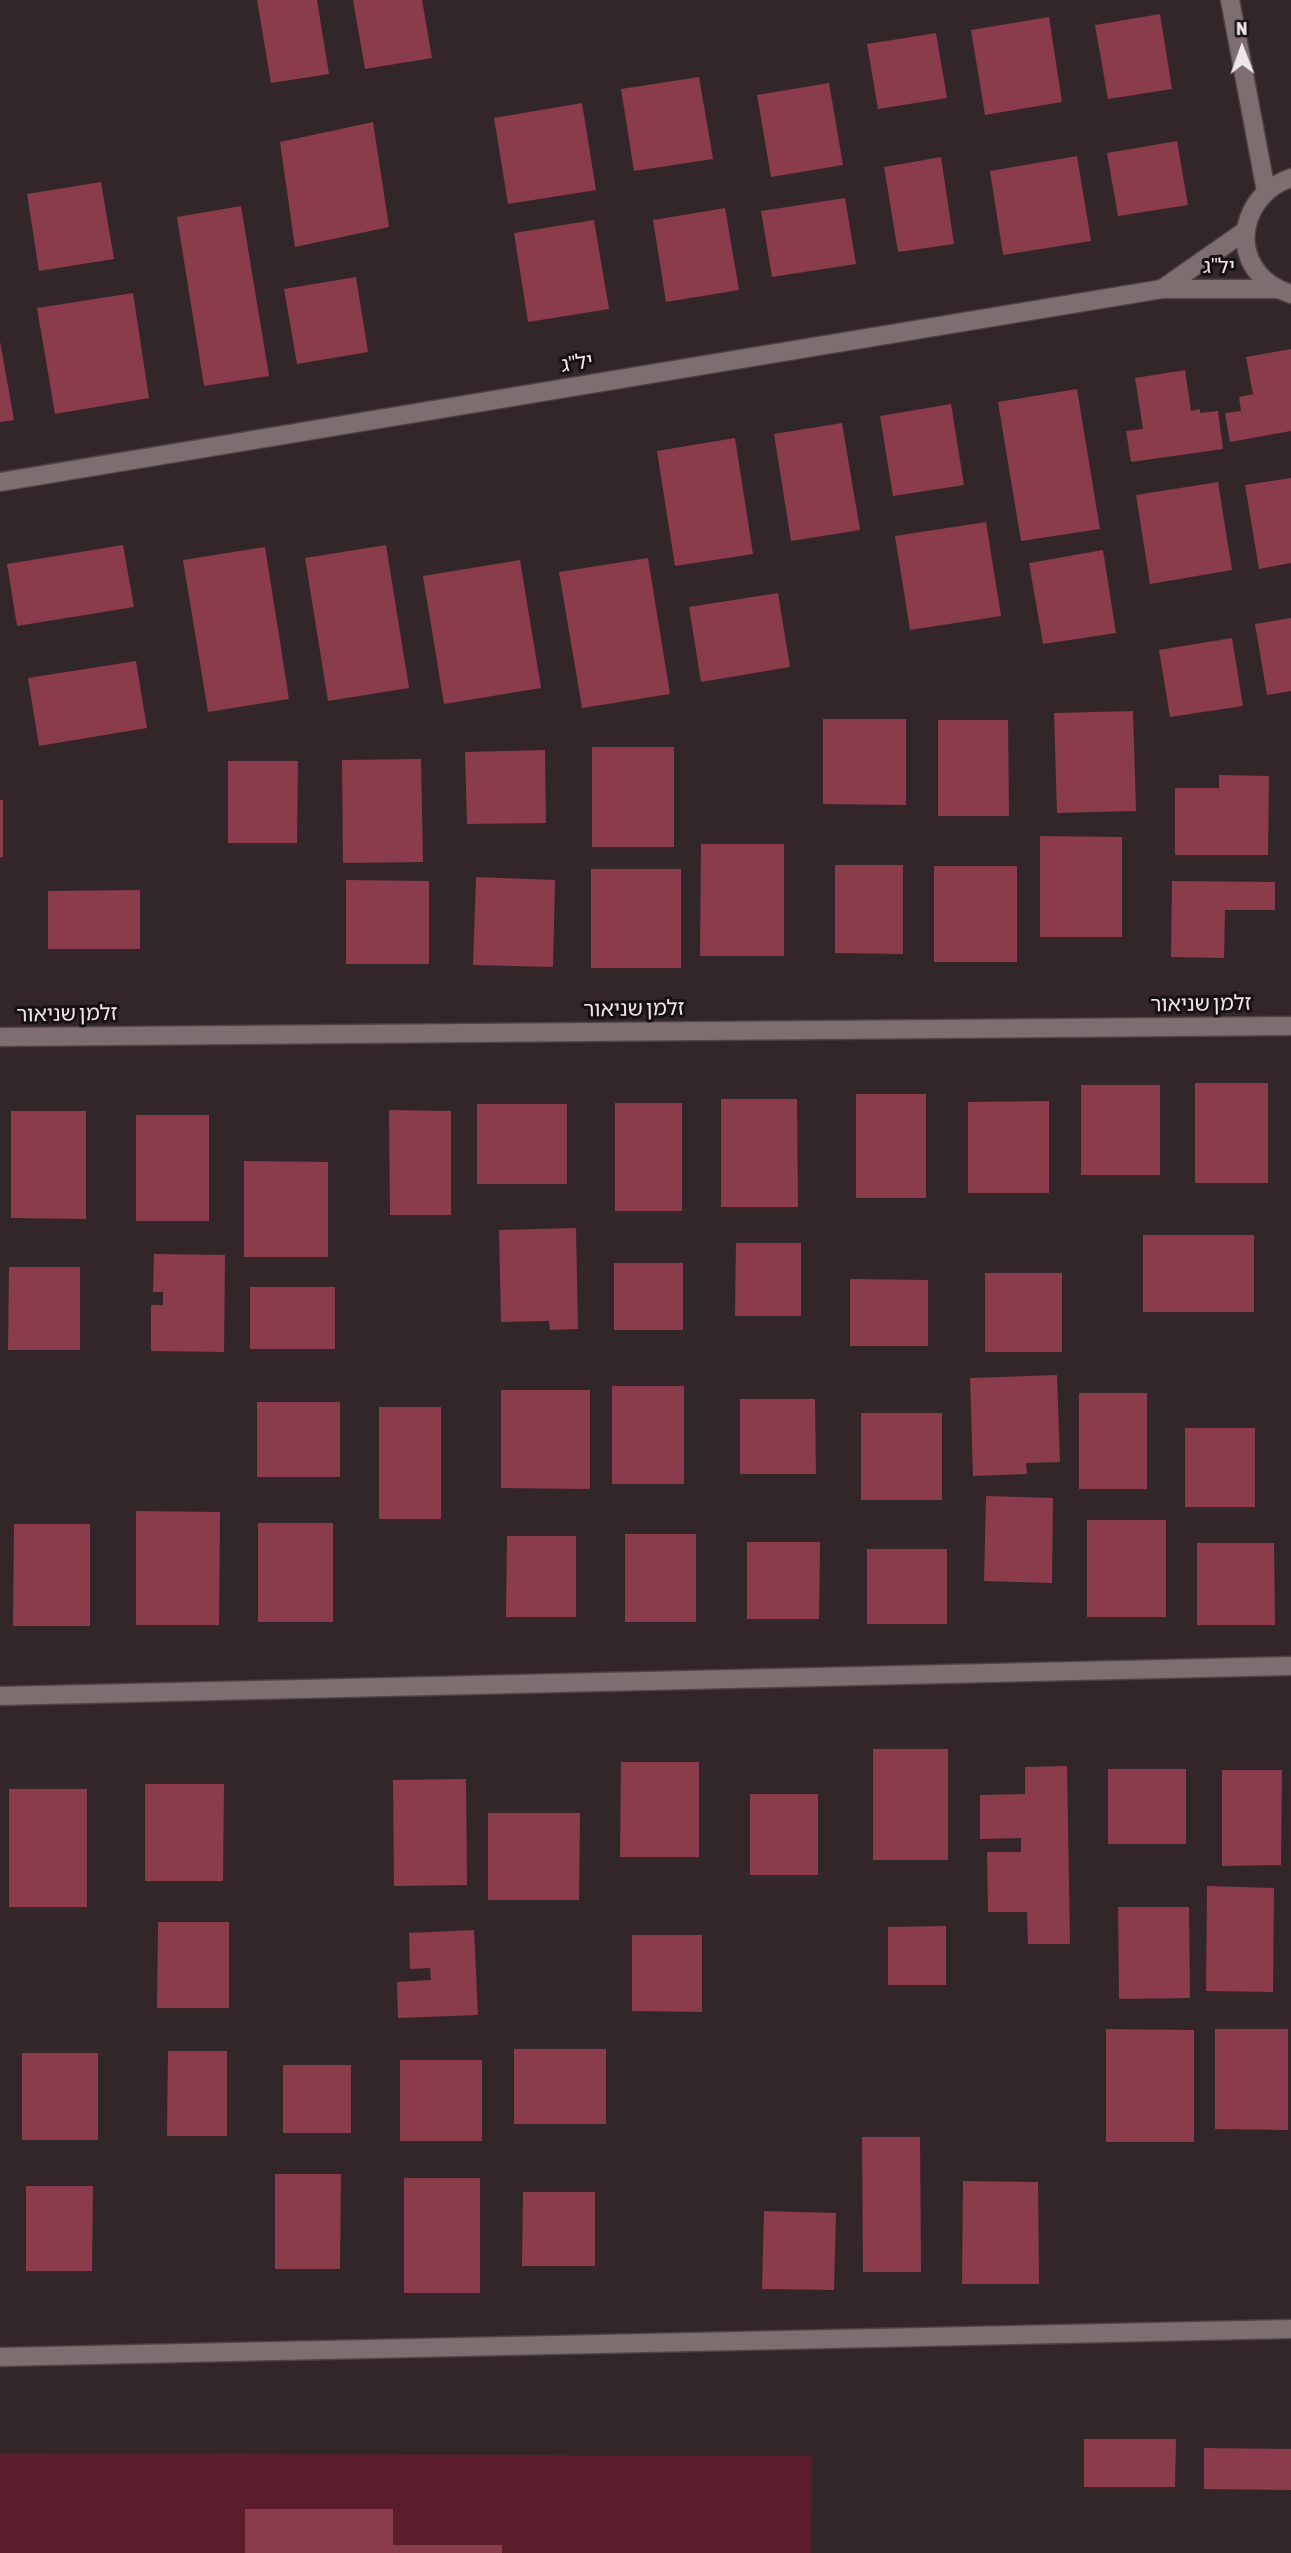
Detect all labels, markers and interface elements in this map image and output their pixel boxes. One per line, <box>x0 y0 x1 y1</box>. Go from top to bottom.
north arrow <box>1207 14 1277 84</box>
text: N <box>1236 17 1247 39</box>
street label: יל"ג <box>1203 253 1235 279</box>
street label: יל"ג <box>559 348 595 378</box>
street label: זלמן שניאור <box>1150 991 1252 1017</box>
street label: זלמן שניאור <box>583 996 685 1022</box>
street label: זלמן שניאור <box>16 1001 118 1027</box>

